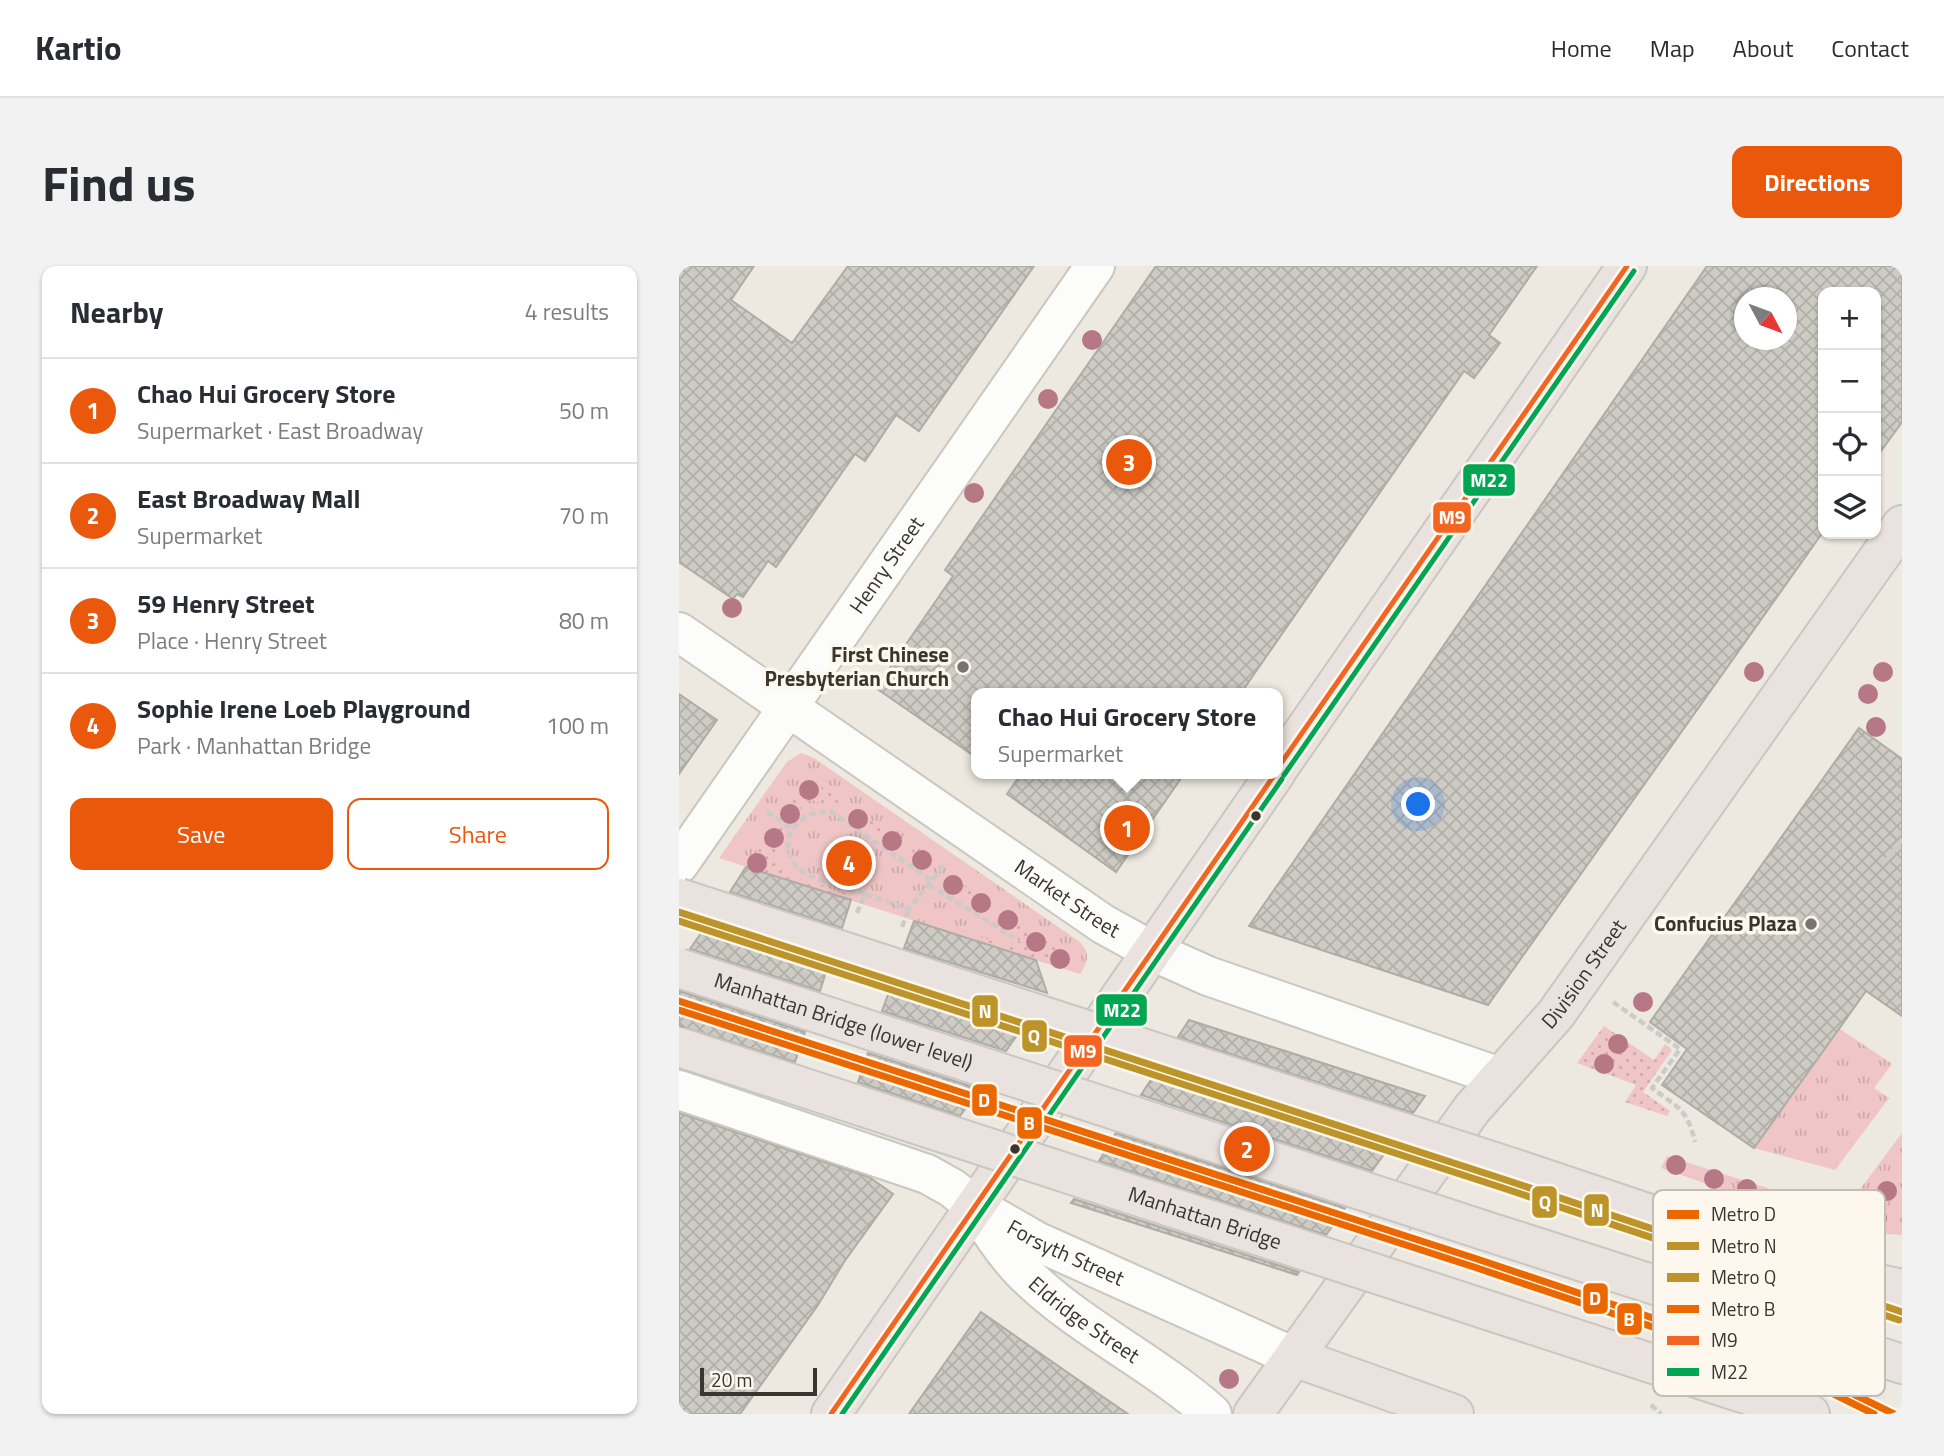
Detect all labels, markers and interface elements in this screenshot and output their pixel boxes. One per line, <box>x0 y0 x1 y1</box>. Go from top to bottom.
text: Kartio <box>35 23 122 73</box>
text: Home <box>1551 30 1612 66</box>
text: Map <box>1650 30 1695 66</box>
text: About <box>1733 30 1793 66</box>
text: Contact <box>1831 30 1909 66</box>
text: Find us <box>42 145 196 220</box>
button: Directions <box>1732 146 1902 218</box>
north arrow <box>1734 287 1797 350</box>
map controls <box>1818 287 1881 539</box>
button: + <box>1818 287 1881 350</box>
text: Nearby <box>70 289 163 335</box>
text: 4 results <box>525 294 609 329</box>
button: − <box>1818 350 1881 413</box>
text: Chao Hui Grocery Store <box>137 374 396 413</box>
text: 1 <box>87 393 99 428</box>
text: 50 m <box>559 393 609 428</box>
text: Supermarket · East Broadway <box>137 413 423 448</box>
button: locate <box>1818 413 1881 476</box>
pin: 3 <box>1106 436 1152 488</box>
line badge: M22 <box>1462 463 1516 497</box>
text: M22 <box>1470 465 1508 494</box>
button: layers <box>1818 476 1881 539</box>
text: East Broadway Mall <box>137 479 361 518</box>
text: 2 <box>87 498 99 533</box>
text: 70 m <box>559 498 609 533</box>
line badge: M9 <box>1432 501 1472 534</box>
text: M9 <box>1439 502 1465 531</box>
street label: Henry Street <box>841 509 932 620</box>
text: Supermarket <box>137 518 262 553</box>
text: 59 Henry Street <box>137 584 314 623</box>
text: 3 <box>87 603 99 638</box>
text: 80 m <box>559 603 609 638</box>
text: Place · Henry Street <box>137 623 327 658</box>
place label: First Chinese Presbyterian Church <box>764 638 949 694</box>
marker: First Chinese Presbyterian Church <box>955 659 971 675</box>
popup <box>971 688 1283 779</box>
text: Sophie Irene Loeb Playground <box>137 689 471 728</box>
text: Chao Hui Grocery Store <box>998 697 1256 736</box>
text: 4 <box>87 708 99 743</box>
text: 100 m <box>546 708 609 743</box>
text: Park · Manhattan Bridge <box>137 728 371 763</box>
text: Supermarket <box>998 736 1123 771</box>
your location <box>1401 787 1435 821</box>
button: Save <box>70 798 333 870</box>
button: Share <box>347 798 609 870</box>
pin: 1 <box>1104 802 1150 854</box>
unlabelled marker <box>1249 809 1263 823</box>
pin: 4 <box>826 837 872 889</box>
street label: Market Street <box>1008 851 1127 946</box>
place label: Confucius Plaza <box>1654 907 1797 939</box>
street label: Division Street <box>1533 911 1634 1036</box>
marker: Confucius Plaza <box>1803 916 1819 932</box>
street label: Manhattan Bridge (lower level) <box>710 964 977 1078</box>
line badge: M22 <box>1095 993 1148 1027</box>
line badge: N <box>971 994 999 1028</box>
text: M22 <box>1103 995 1141 1024</box>
text: N <box>978 996 992 1025</box>
line badge: Q <box>1021 1019 1048 1053</box>
text: Q <box>1028 1021 1040 1050</box>
line badge: M9 <box>1063 1034 1103 1068</box>
text: M9 <box>1070 1036 1096 1065</box>
line badge: D <box>971 1083 998 1117</box>
text: D <box>978 1085 990 1114</box>
line badge: B <box>1016 1106 1043 1140</box>
text: B <box>1023 1108 1035 1137</box>
pin: 2 <box>1224 1123 1270 1175</box>
unlabelled marker <box>1008 1142 1022 1156</box>
street label: Manhattan Bridge <box>1124 1177 1286 1257</box>
line badge: Q <box>1531 1185 1558 1219</box>
text: Q <box>1539 1187 1551 1216</box>
legend <box>1653 1190 1885 1396</box>
line badge: N <box>1583 1193 1610 1227</box>
text: N <box>1590 1195 1604 1224</box>
text: Metro D <box>1711 1199 1776 1228</box>
street label: Forsyth Street <box>1002 1211 1130 1294</box>
text: Metro N <box>1711 1231 1777 1260</box>
text: Metro Q <box>1711 1262 1776 1291</box>
street label: Eldridge Street <box>1022 1268 1147 1371</box>
line badge: D <box>1582 1282 1609 1315</box>
text: D <box>1589 1283 1601 1312</box>
text: Metro B <box>1711 1294 1775 1323</box>
line badge: B <box>1616 1302 1643 1336</box>
text: B <box>1623 1304 1635 1333</box>
text: M9 <box>1711 1325 1738 1354</box>
text: M22 <box>1711 1357 1748 1386</box>
scale bar <box>700 1365 817 1397</box>
text: 20 m <box>711 1365 752 1394</box>

